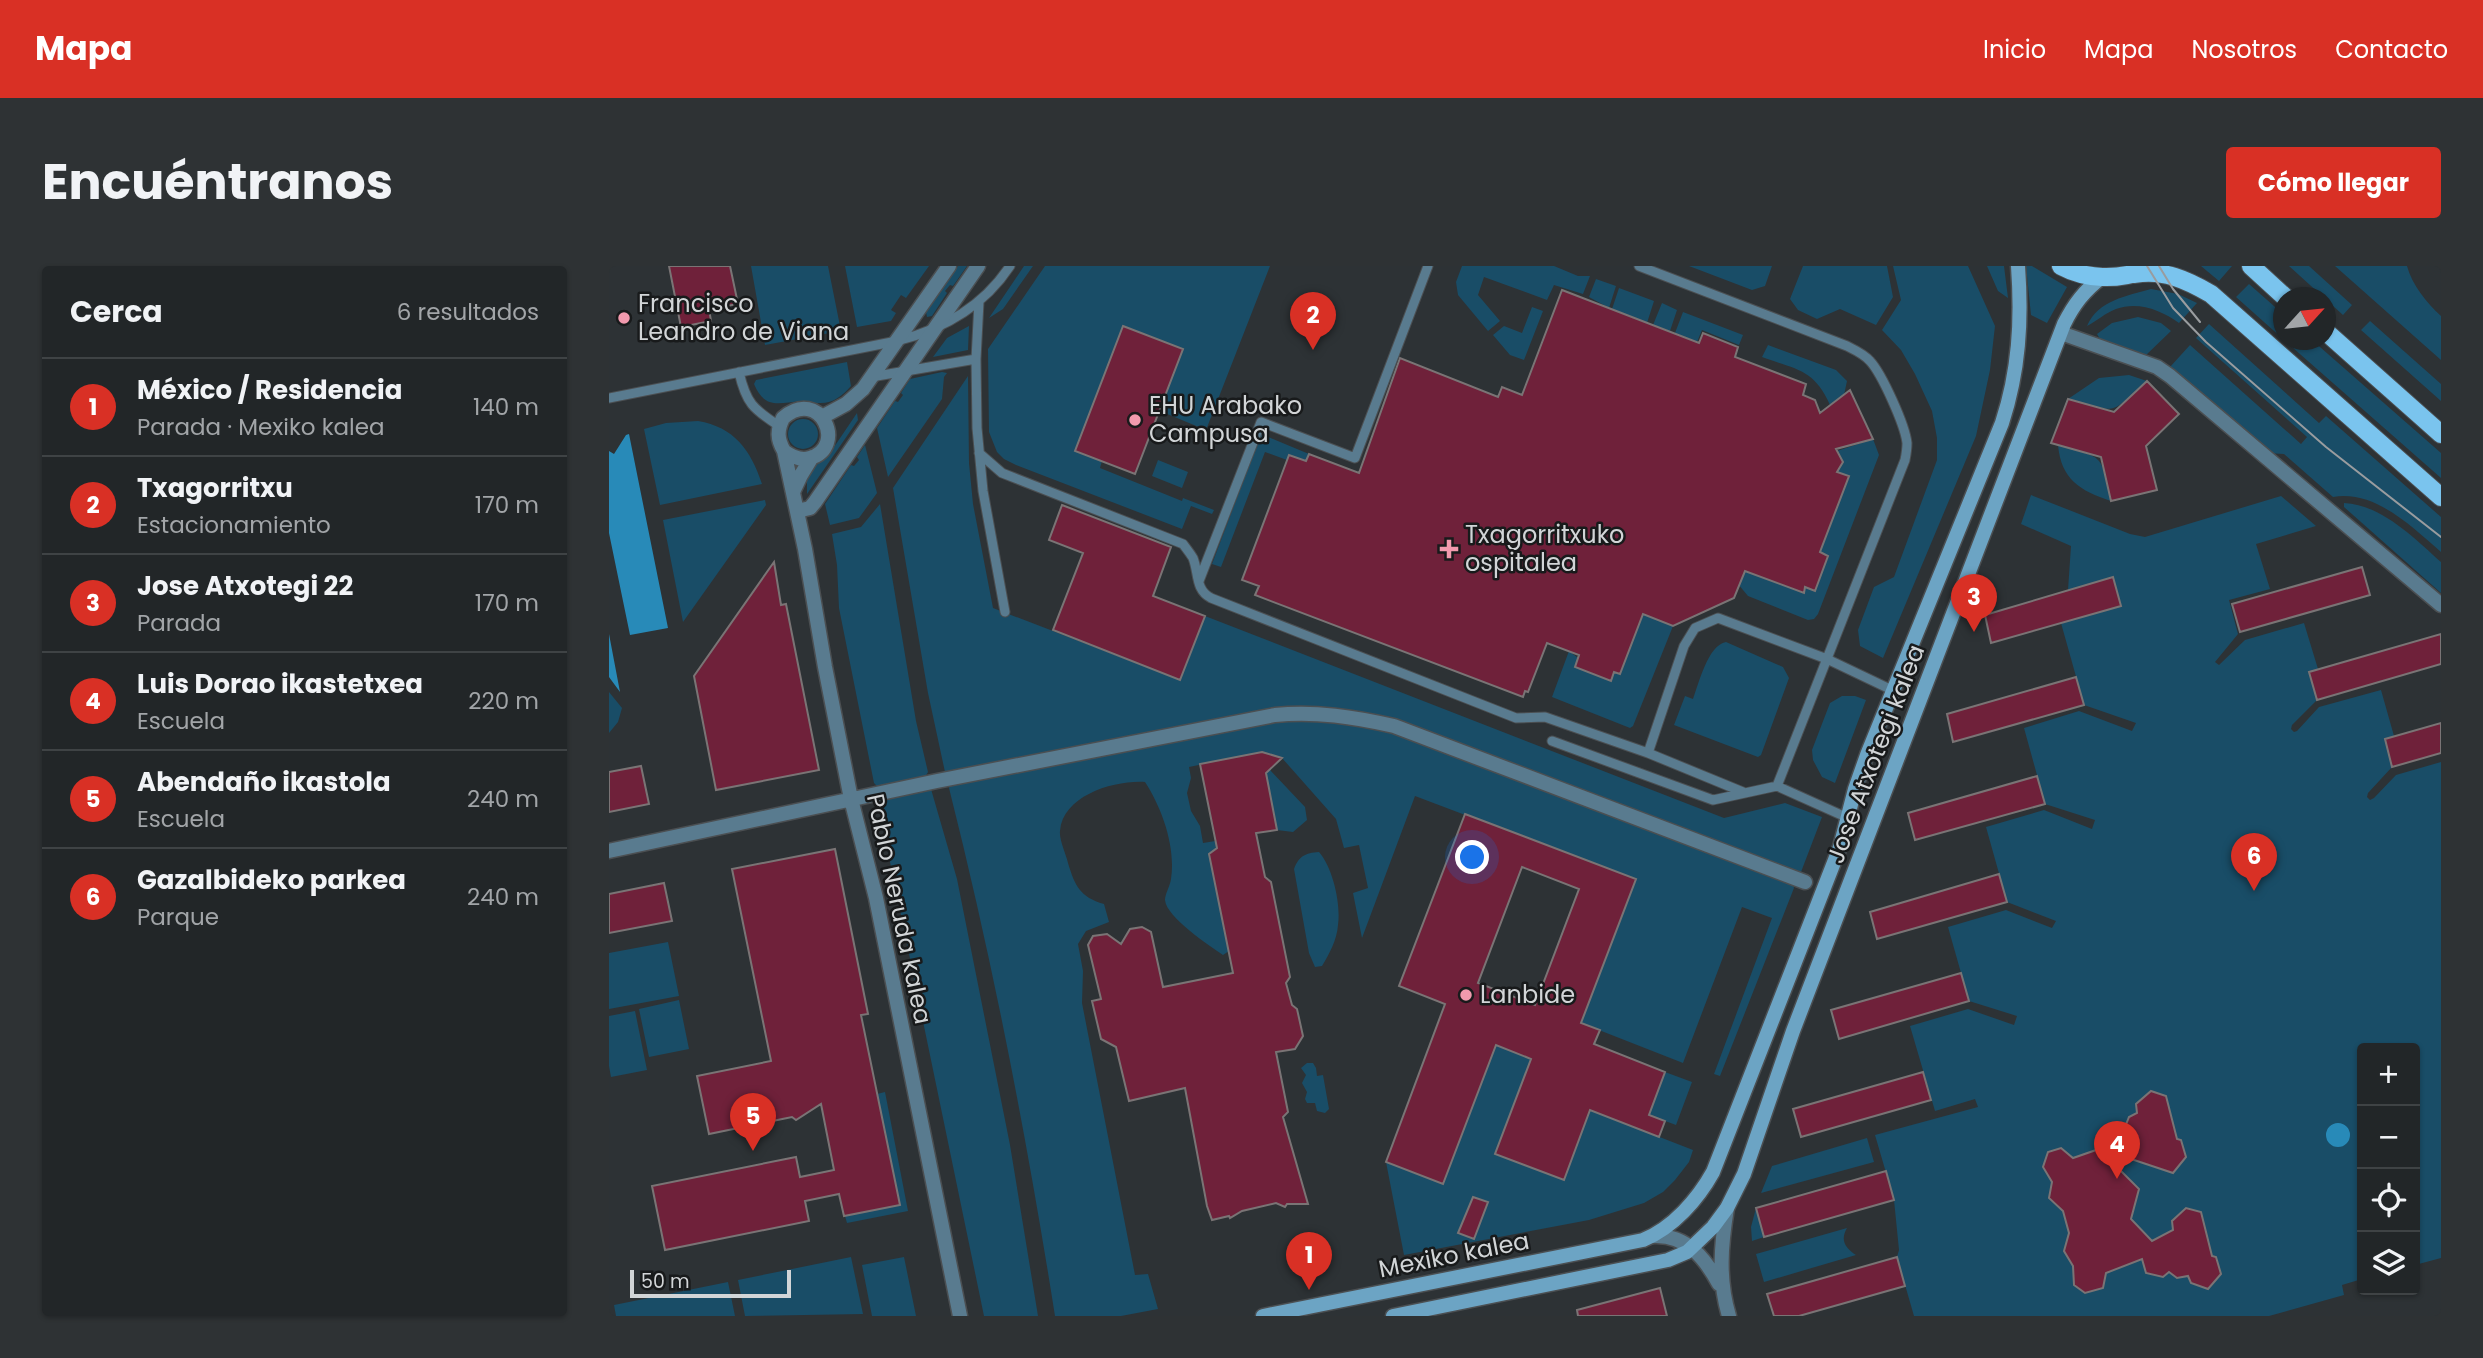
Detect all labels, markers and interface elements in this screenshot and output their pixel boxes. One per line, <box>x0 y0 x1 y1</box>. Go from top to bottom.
text: Mapa <box>35 25 133 72</box>
text: Inicio <box>1983 33 2046 66</box>
text: Mapa <box>2084 33 2153 66</box>
text: Nosotros <box>2191 33 2297 66</box>
text: Contacto <box>2335 33 2448 66</box>
button: Cómo llegar <box>2226 147 2441 218</box>
text: Encuéntranos <box>42 148 393 216</box>
place label: Francisco Leandro de Viana <box>638 287 849 348</box>
north arrow <box>2273 287 2336 350</box>
text: Cerca <box>70 290 163 333</box>
pin: 2 <box>1290 292 1336 350</box>
text: 6 resultados <box>397 296 539 328</box>
marker: Francisco Leandro de Viana <box>616 310 632 326</box>
text: México / Residencia <box>137 372 402 408</box>
place label: EHU Arabako Campusa <box>1149 389 1302 450</box>
text: 1 <box>89 391 97 423</box>
text: 140 m <box>473 391 539 423</box>
text: Parada · Mexiko kalea <box>137 411 385 443</box>
marker: EHU Arabako Campusa <box>1127 412 1143 428</box>
text: Txagorritxu <box>137 470 293 506</box>
text: 2 <box>86 489 100 521</box>
text: 170 m <box>475 489 539 521</box>
text: Estacionamiento <box>137 509 331 541</box>
place label: Txagorritxuko ospitalea <box>1465 518 1624 579</box>
marker: Txagorritxuko ospitalea <box>1439 539 1459 559</box>
text: Jose Atxotegi 22 <box>137 568 353 604</box>
pin: 3 <box>1951 574 1997 632</box>
text: 3 <box>86 587 100 619</box>
text: 170 m <box>475 587 539 619</box>
text: Parada <box>137 607 221 639</box>
street label: Jose Atxotegi kalea <box>1819 640 1932 868</box>
text: Luis Dorao ikastetxea <box>137 666 423 702</box>
text: 4 <box>85 685 101 717</box>
text: 220 m <box>468 685 539 717</box>
text: Escuela <box>137 705 225 737</box>
text: Abendaño ikastola <box>137 764 391 800</box>
text: 5 <box>86 783 100 815</box>
text: 240 m <box>467 783 539 815</box>
street label: Pablo Neruda kalea <box>859 791 940 1027</box>
text: Escuela <box>137 803 225 835</box>
pin: 6 <box>2231 833 2277 891</box>
your location <box>1455 840 1489 874</box>
text: Gazalbideko parkea <box>137 862 406 898</box>
text: 6 <box>86 881 100 913</box>
text: 240 m <box>467 881 539 913</box>
text: Parque <box>137 901 219 933</box>
place label: Lanbide <box>1480 978 1575 1011</box>
marker: Lanbide <box>1458 987 1474 1003</box>
map controls <box>2357 1043 2420 1295</box>
button: + <box>2357 1043 2420 1106</box>
pin: 5 <box>730 1093 776 1151</box>
button: − <box>2357 1106 2420 1169</box>
pin: 4 <box>2094 1121 2140 1179</box>
button: locate <box>2357 1169 2420 1232</box>
street label: Mexiko kalea <box>1376 1224 1532 1285</box>
pin: 1 <box>1286 1232 1332 1290</box>
button: layers <box>2357 1232 2420 1295</box>
scale bar <box>630 1267 791 1299</box>
text: 50 m <box>641 1268 690 1295</box>

